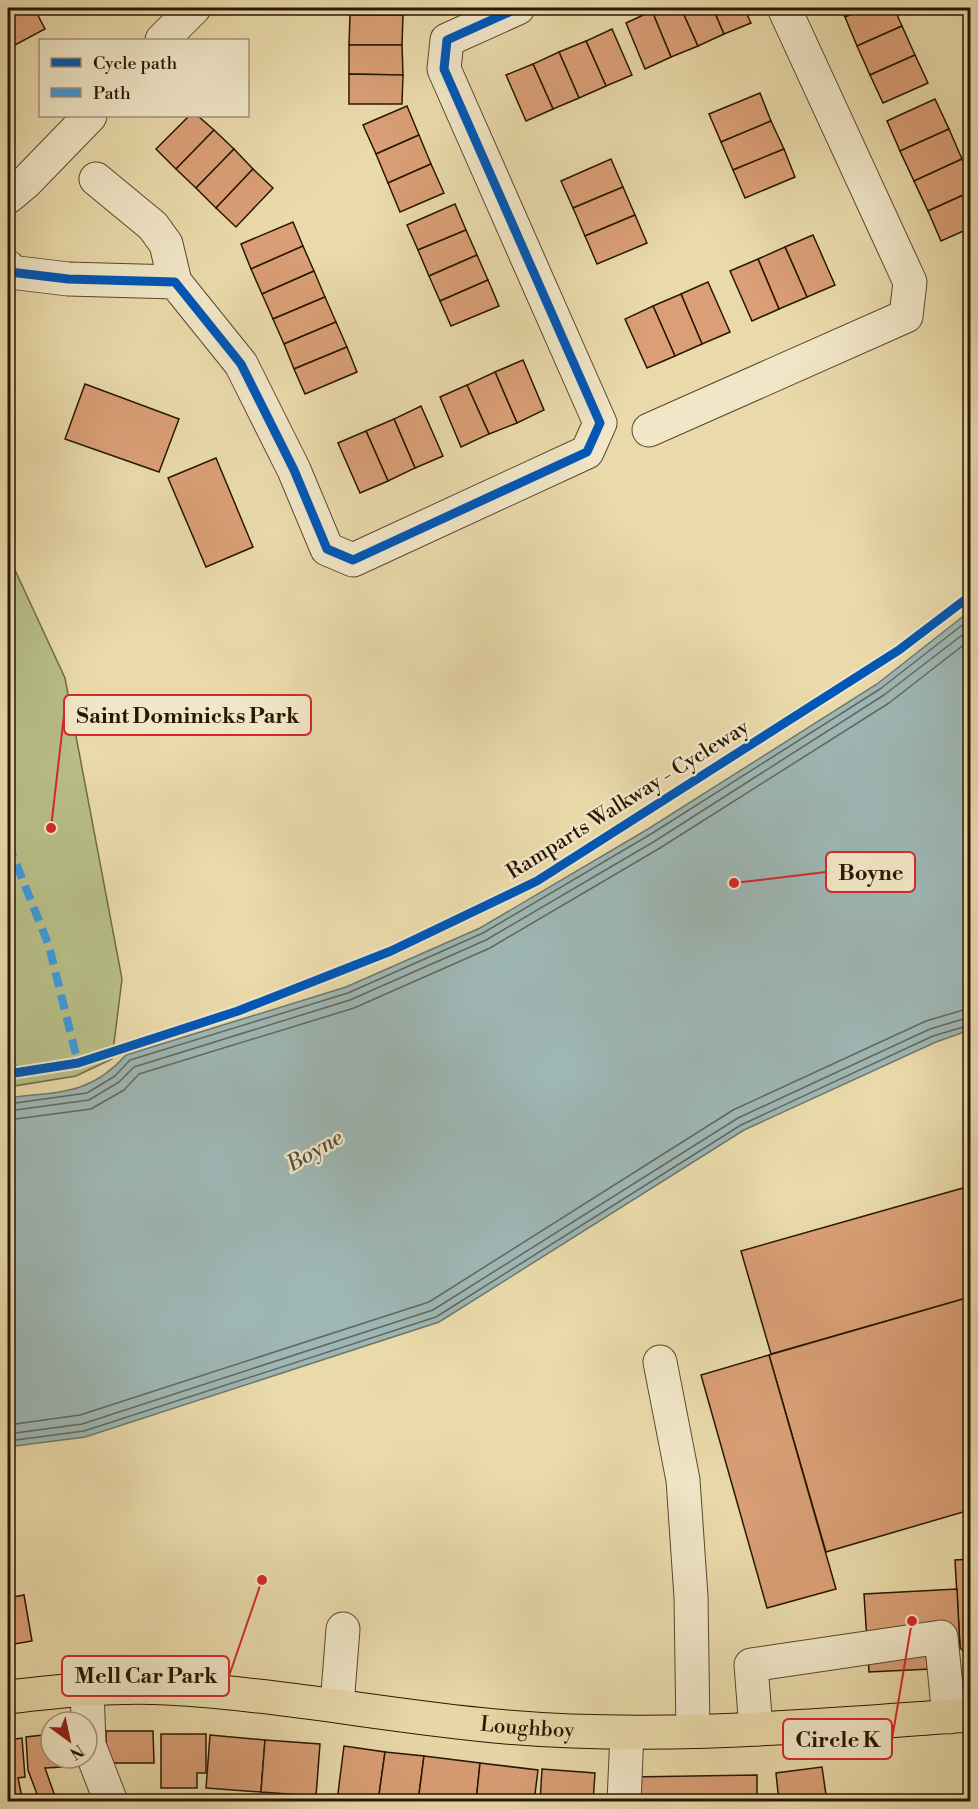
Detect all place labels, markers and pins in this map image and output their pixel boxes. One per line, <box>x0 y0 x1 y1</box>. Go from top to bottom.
callout: Saint Dominicks Park <box>64 695 311 735</box>
callout: Boyne <box>826 852 915 892</box>
callout: Mell Car Park <box>62 1656 229 1696</box>
callout: Circle K <box>783 1719 892 1759</box>

